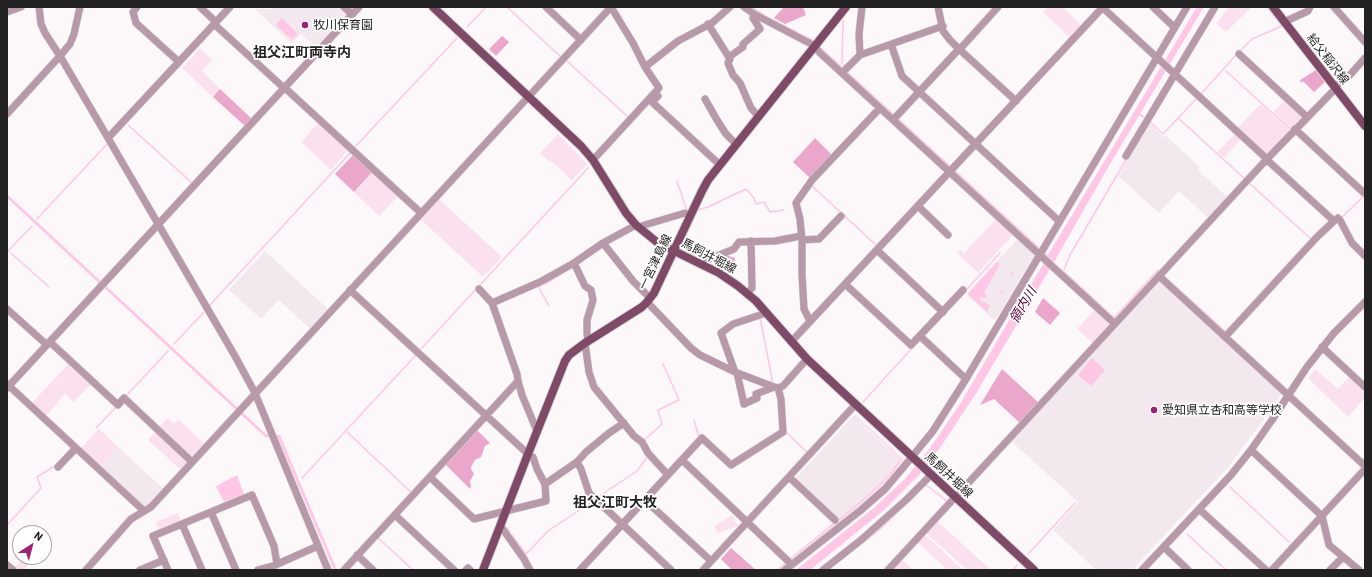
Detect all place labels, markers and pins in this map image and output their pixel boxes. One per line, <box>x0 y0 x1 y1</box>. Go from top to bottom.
place label: 牧川保育園 <box>313 18 373 32</box>
marker: 牧川保育園 <box>300 20 310 30</box>
place label: 愛知県立杏和高等学校 <box>1162 403 1282 417</box>
marker: 愛知県立杏和高等学校 <box>1149 405 1159 415</box>

